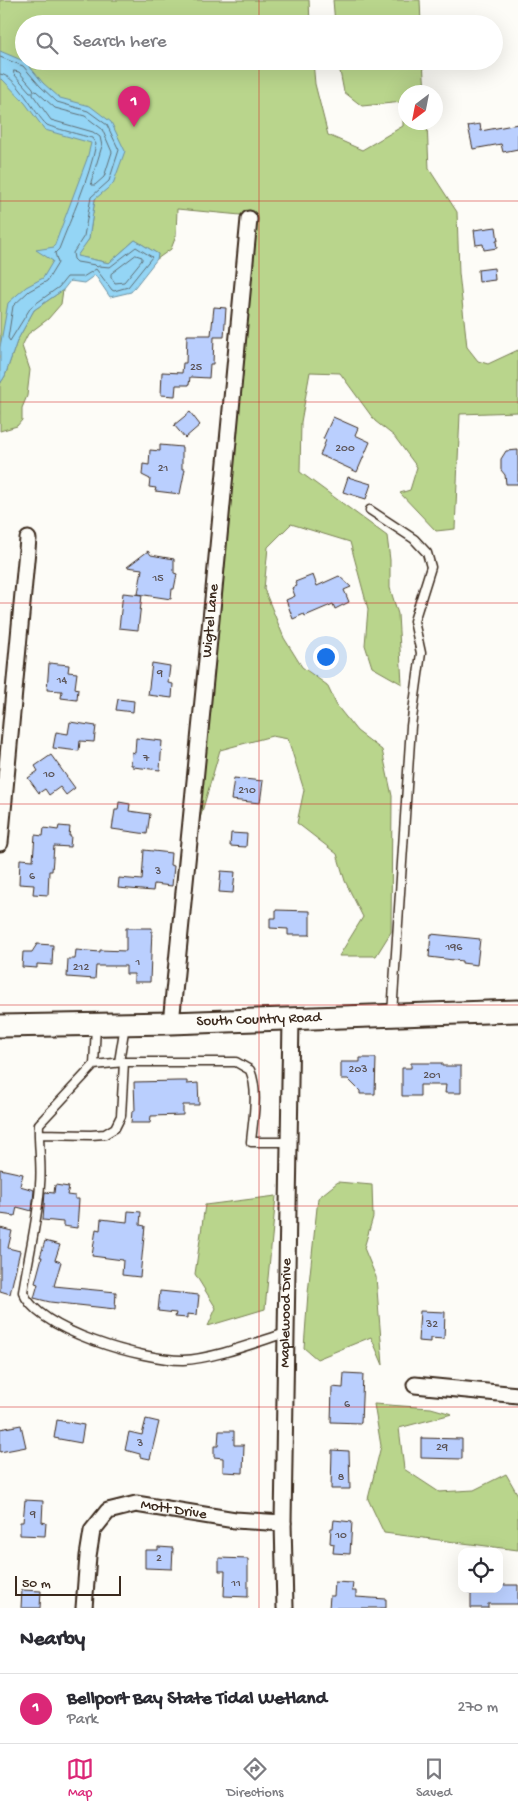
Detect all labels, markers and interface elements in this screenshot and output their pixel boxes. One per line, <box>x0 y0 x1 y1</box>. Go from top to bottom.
search box <box>15 15 503 70</box>
icon: search <box>33 29 61 57</box>
text: Search here <box>73 31 167 54</box>
north arrow <box>398 85 443 130</box>
pin: 1 <box>118 86 150 127</box>
house number: 25 <box>190 361 202 375</box>
house number: 200 <box>335 442 355 456</box>
house number: 21 <box>158 462 169 476</box>
house number: 15 <box>151 572 164 586</box>
street label: Wigtel Lane <box>198 583 223 659</box>
your location <box>313 644 339 670</box>
house number: 9 <box>156 667 163 681</box>
house number: 14 <box>56 674 68 688</box>
house number: 7 <box>142 752 150 766</box>
house number: 10 <box>42 768 55 782</box>
house number: 210 <box>238 784 256 798</box>
house number: 3 <box>154 865 161 879</box>
house number: 6 <box>29 870 36 884</box>
house number: 196 <box>445 941 463 955</box>
house number: 1 <box>135 956 141 970</box>
house number: 212 <box>73 961 89 975</box>
street label: South Country Road <box>196 1009 323 1031</box>
house number: 203 <box>349 1063 367 1077</box>
house number: 201 <box>423 1069 441 1083</box>
street label: Maplewood Drive <box>276 1258 296 1368</box>
house number: 32 <box>425 1318 438 1332</box>
house number: 6 <box>344 1398 351 1412</box>
house number: 3 <box>136 1437 143 1451</box>
house number: 29 <box>436 1441 448 1455</box>
house number: 8 <box>338 1471 345 1485</box>
street label: Mott Drive <box>139 1496 208 1524</box>
house number: 9 <box>29 1508 36 1522</box>
house number: 10 <box>334 1529 347 1543</box>
map controls <box>458 1548 503 1593</box>
button: locate <box>458 1548 503 1593</box>
house number: 2 <box>156 1552 162 1566</box>
scale bar <box>15 1573 121 1596</box>
text: 50 m <box>22 1576 51 1593</box>
house number: 11 <box>230 1577 241 1591</box>
text: Nearby <box>20 1628 85 1653</box>
text: Bellport Bay State Tidal Wetland <box>67 1688 327 1711</box>
text: 1 <box>33 1699 39 1718</box>
text: 270 m <box>458 1699 498 1718</box>
text: Park <box>67 1711 98 1730</box>
tab: Map <box>66 1755 94 1802</box>
tab: Directions <box>227 1755 284 1802</box>
tab: Saved <box>416 1755 452 1802</box>

